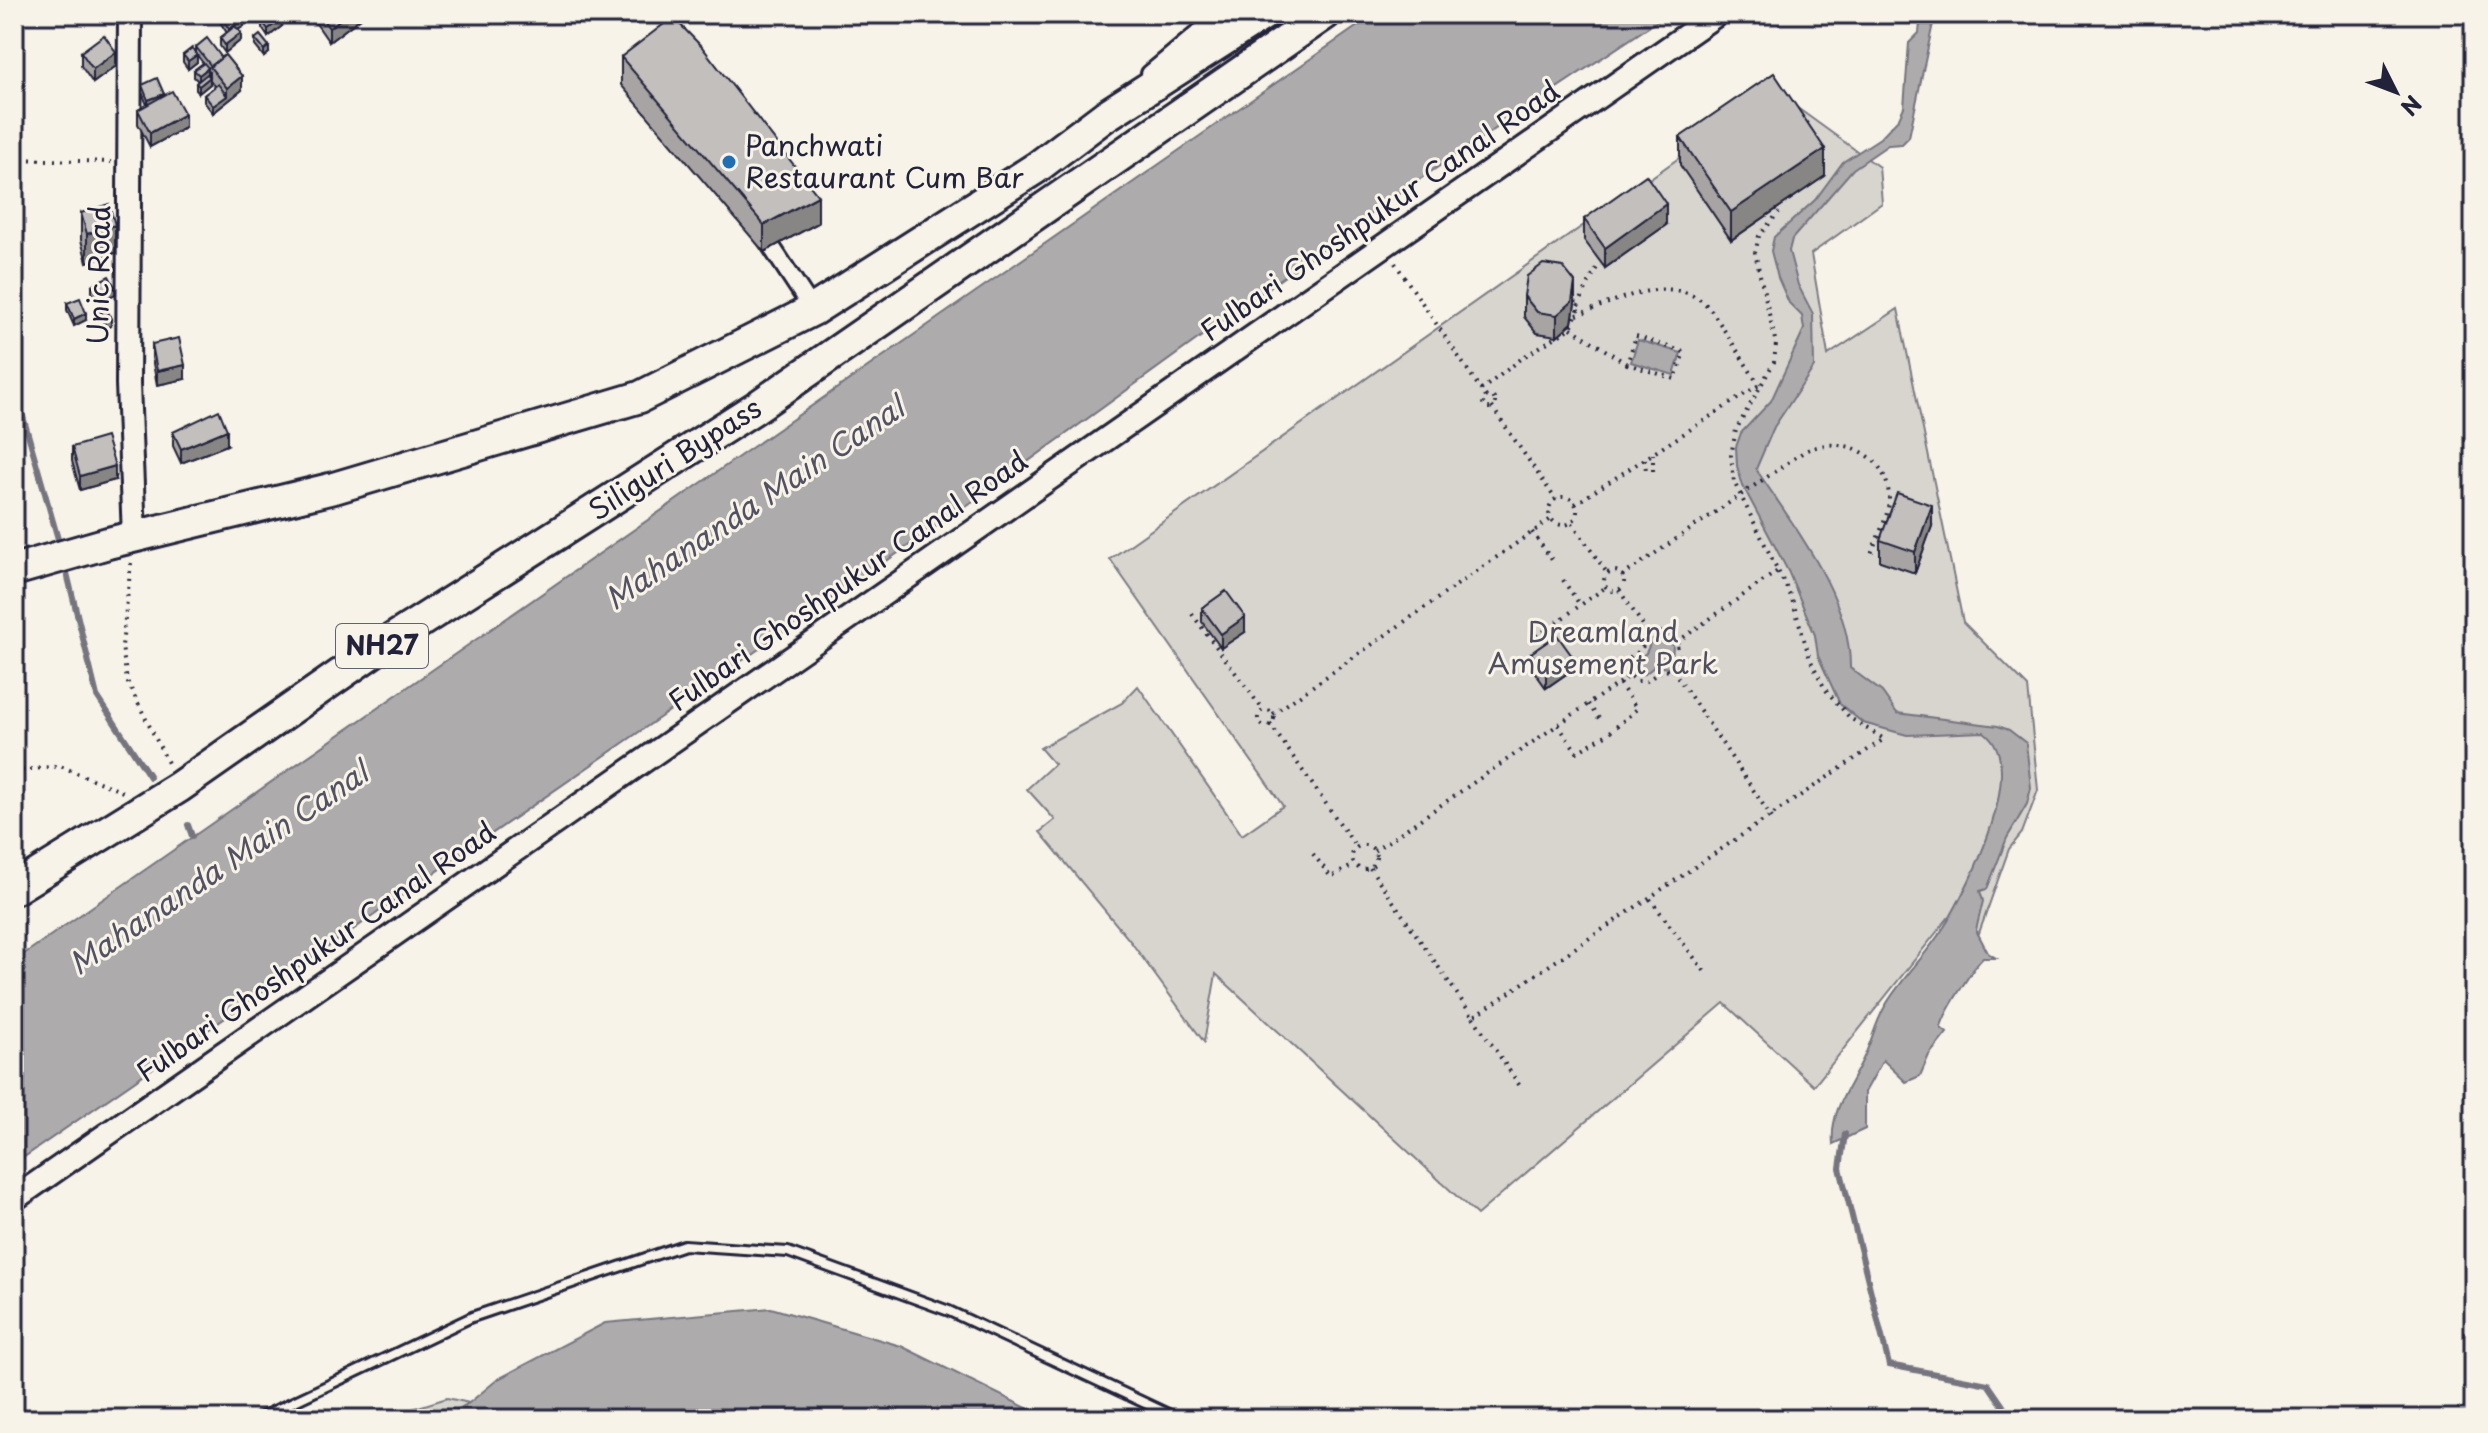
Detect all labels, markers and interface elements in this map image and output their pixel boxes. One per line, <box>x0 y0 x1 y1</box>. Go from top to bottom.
north arrow <box>2356 52 2436 132</box>
street label: Fulbari Ghoshpukur Canal Road <box>1191 69 1568 351</box>
text: N <box>2394 89 2430 124</box>
place label: Panchwati Restaurant Cum Bar <box>745 123 1024 198</box>
marker: Panchwati Restaurant Cum Bar <box>720 153 738 171</box>
street label: Unic Road <box>75 205 120 345</box>
water label: Mahananda Main Canal <box>595 382 916 619</box>
street label: Siliguri Bypass <box>579 386 769 530</box>
street label: Fulbari Ghoshpukur Canal Road <box>659 439 1036 721</box>
park label: Dreamland Amusement Park <box>1488 609 1718 684</box>
road number: NH27 <box>336 624 428 668</box>
water label: Mahananda Main Canal <box>59 747 380 984</box>
street label: Fulbari Ghoshpukur Canal Road <box>127 810 504 1092</box>

